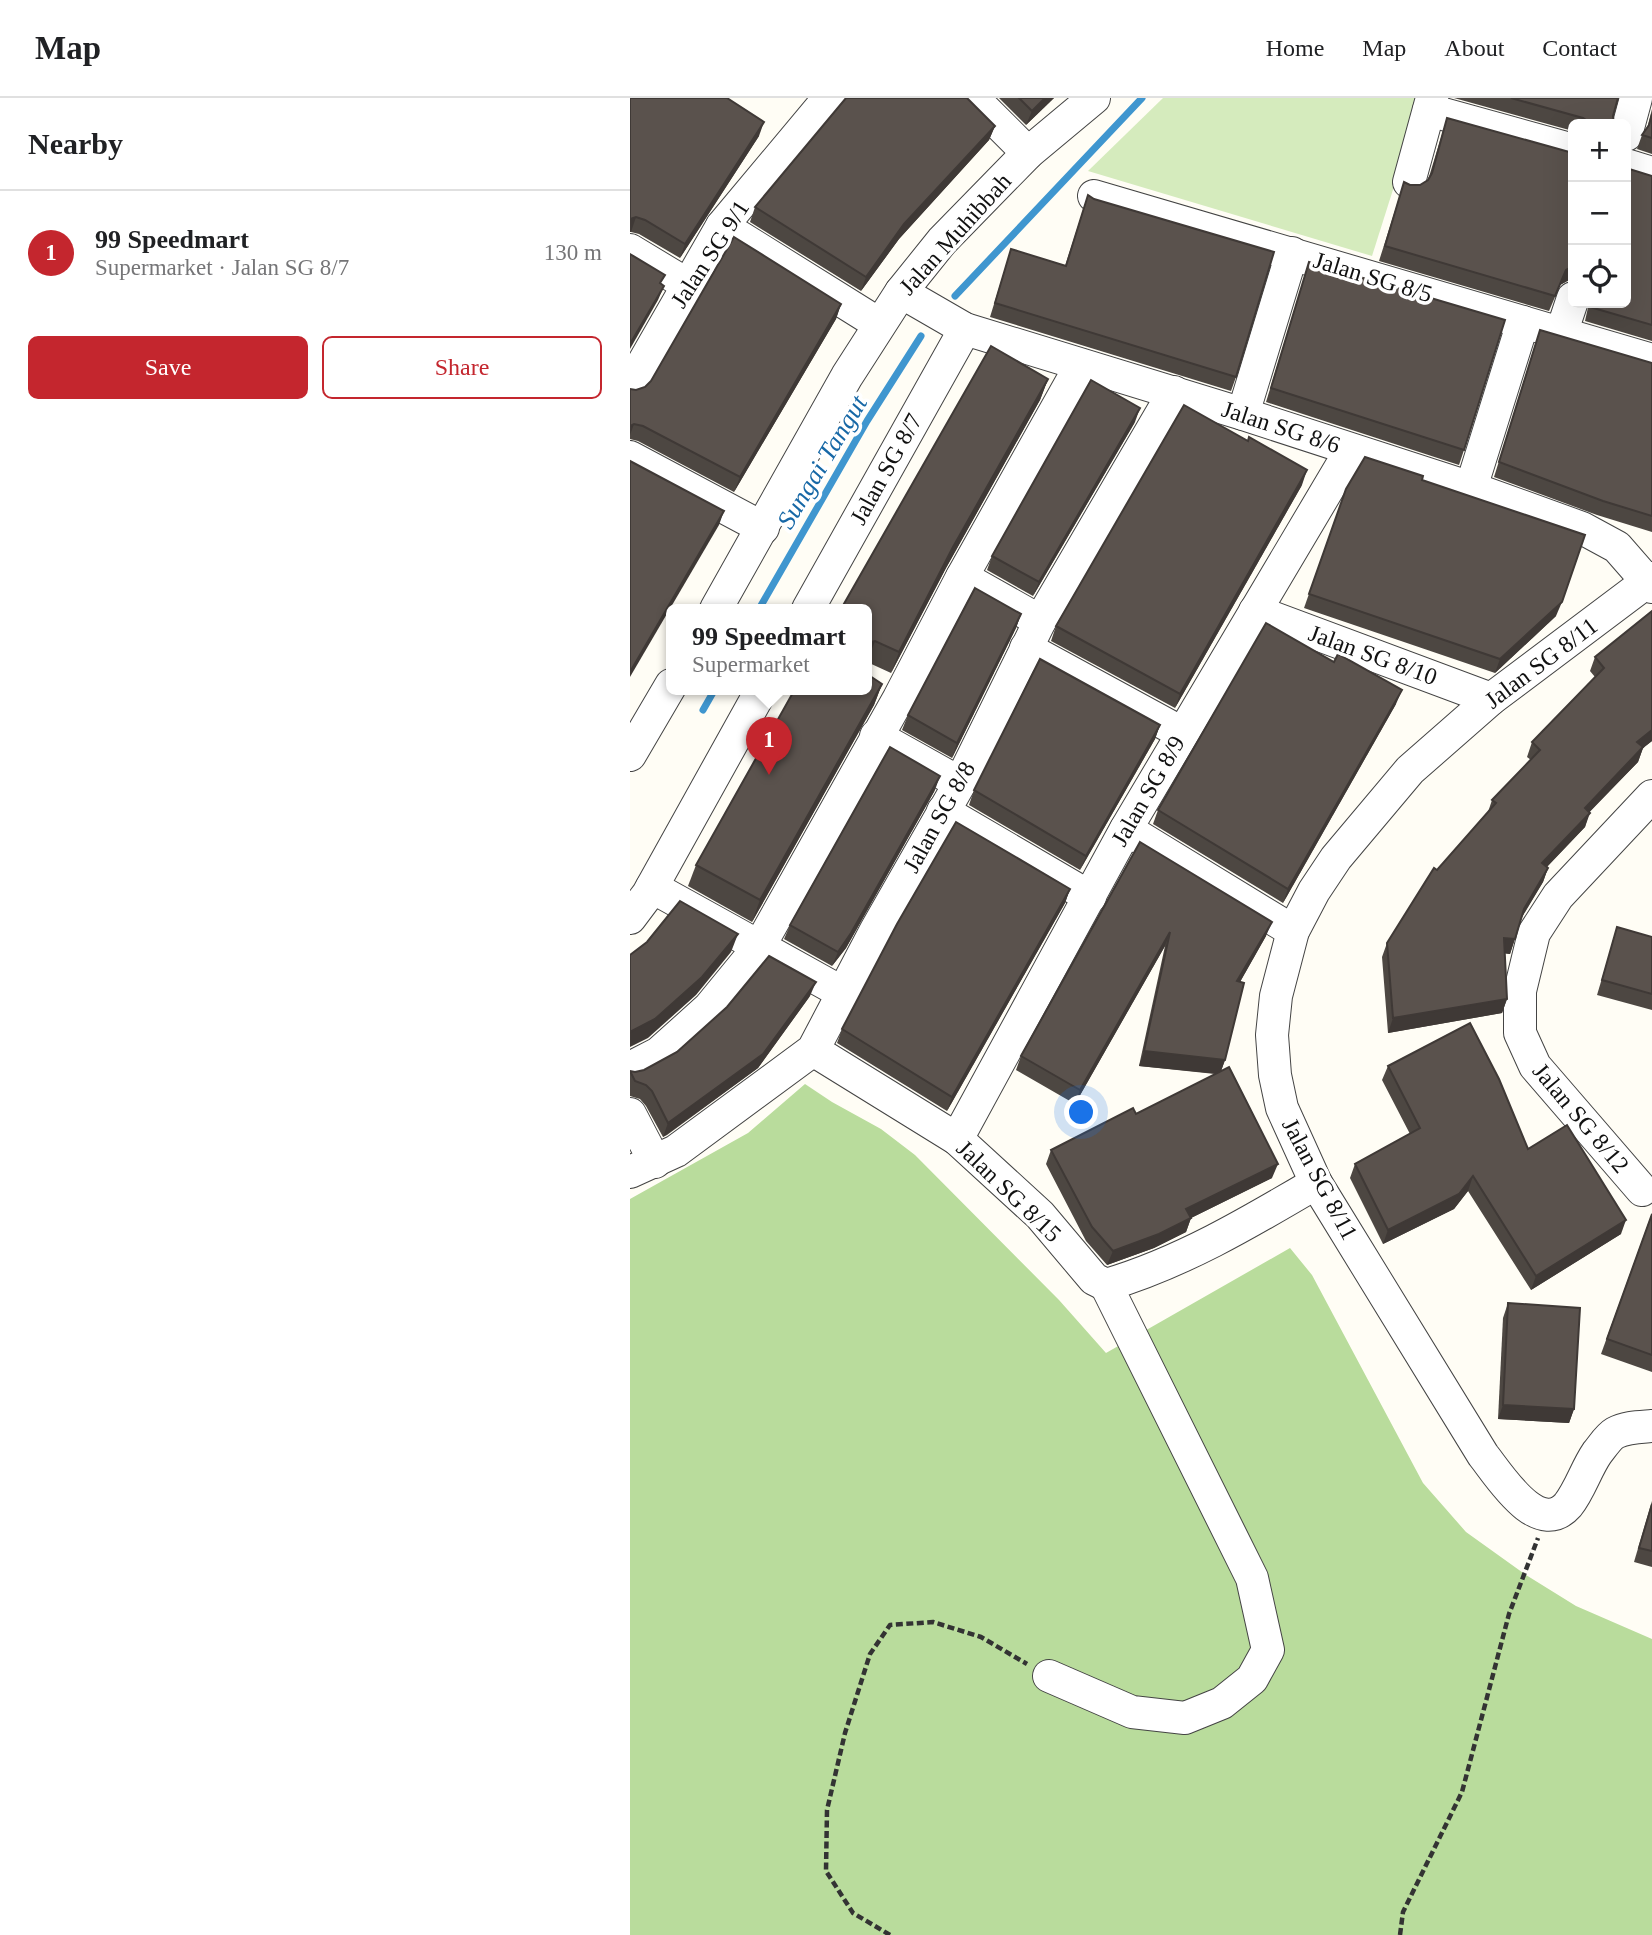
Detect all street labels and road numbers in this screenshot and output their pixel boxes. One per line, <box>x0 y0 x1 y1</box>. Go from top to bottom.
street label: Jalan Muhibbah <box>894 168 1016 300</box>
street label: Jalan SG 9/1 <box>666 195 754 313</box>
street label: Jalan SG 8/5 <box>1311 247 1435 307</box>
street label: Jalan SG 8/6 <box>1219 396 1343 458</box>
street label: Jalan SG 8/7 <box>845 409 927 529</box>
street label: Jalan SG 8/11 <box>1480 612 1602 714</box>
street label: Jalan SG 8/10 <box>1305 620 1441 690</box>
street label: Jalan SG 8/9 <box>1106 731 1190 851</box>
street label: Jalan SG 8/8 <box>898 757 980 877</box>
street label: Jalan SG 8/12 <box>1528 1058 1634 1178</box>
street label: Jalan SG 8/11 <box>1277 1114 1363 1244</box>
street label: Jalan SG 8/15 <box>952 1135 1066 1247</box>

